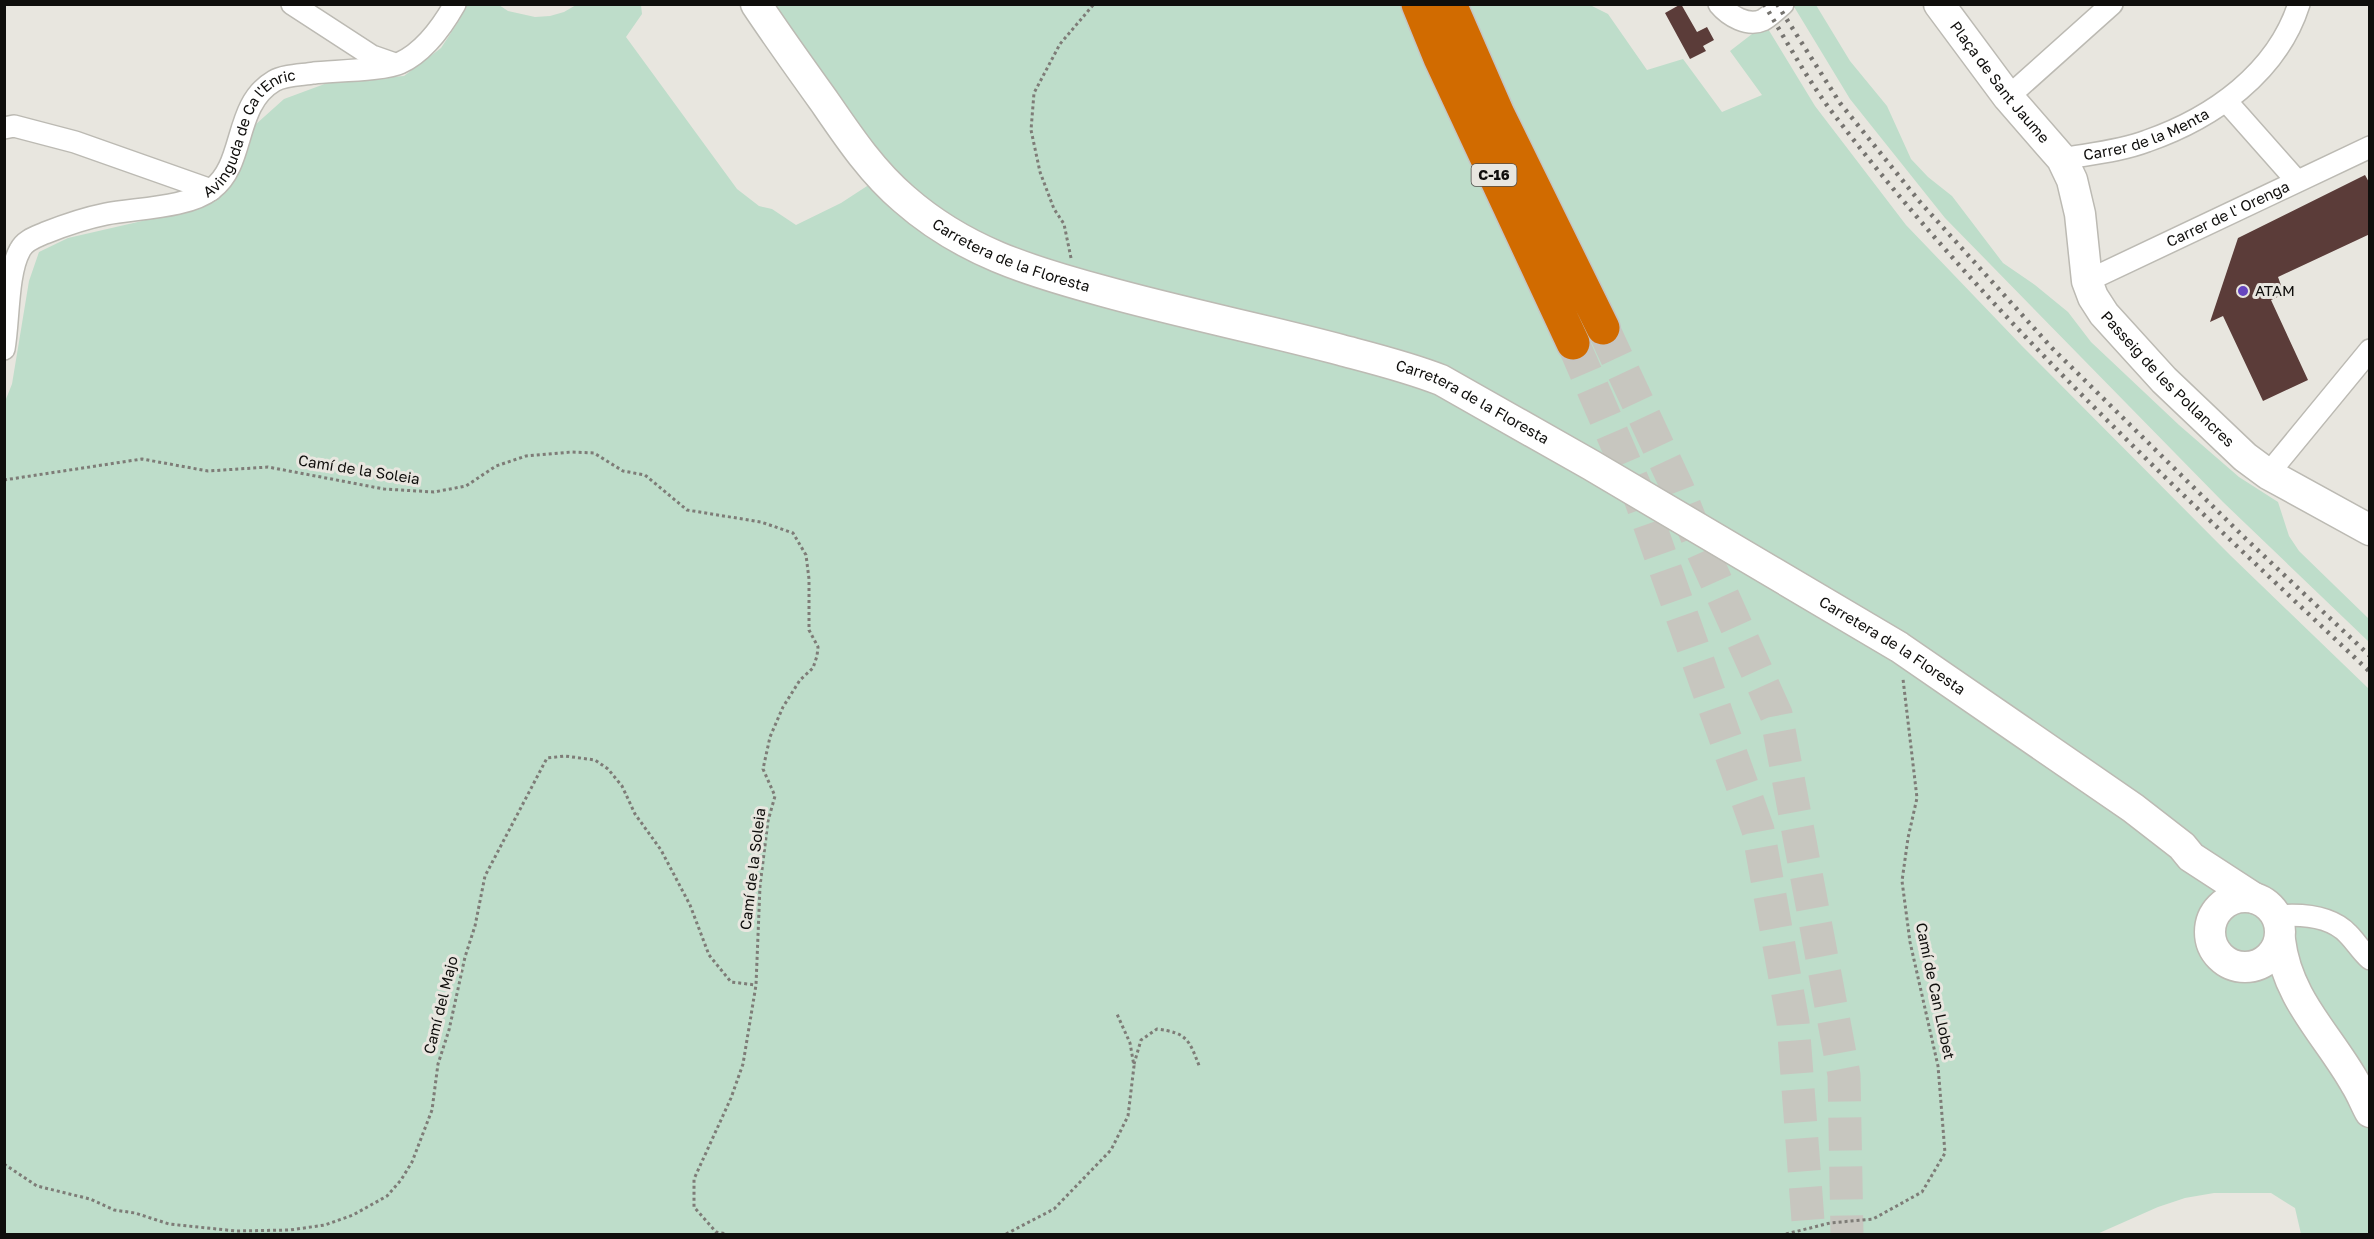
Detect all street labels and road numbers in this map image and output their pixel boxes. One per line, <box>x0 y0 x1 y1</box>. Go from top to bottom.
street label: Plaça de Sant Jaume <box>1947 17 2054 146</box>
street label: Avinguda de Ca l'Enric <box>199 65 297 201</box>
street label: Carrer de la Menta <box>2082 104 2212 163</box>
road number: C-16 <box>1472 164 1516 186</box>
street label: Carrer de l' Orenga <box>2163 177 2292 250</box>
street label: Carretera de la Floresta <box>929 214 1092 295</box>
street label: Passeig de les Pollancres <box>2098 307 2239 450</box>
street label: Carretera de la Floresta <box>1394 355 1553 447</box>
street label: Camí de la Soleia <box>297 451 421 488</box>
street label: Carretera de la Floresta <box>1816 592 1969 698</box>
street label: Camí de la Soleia <box>736 807 768 931</box>
street label: Camí de Can Llobet <box>1913 921 1959 1061</box>
street label: Camí del Majo <box>419 954 461 1056</box>

